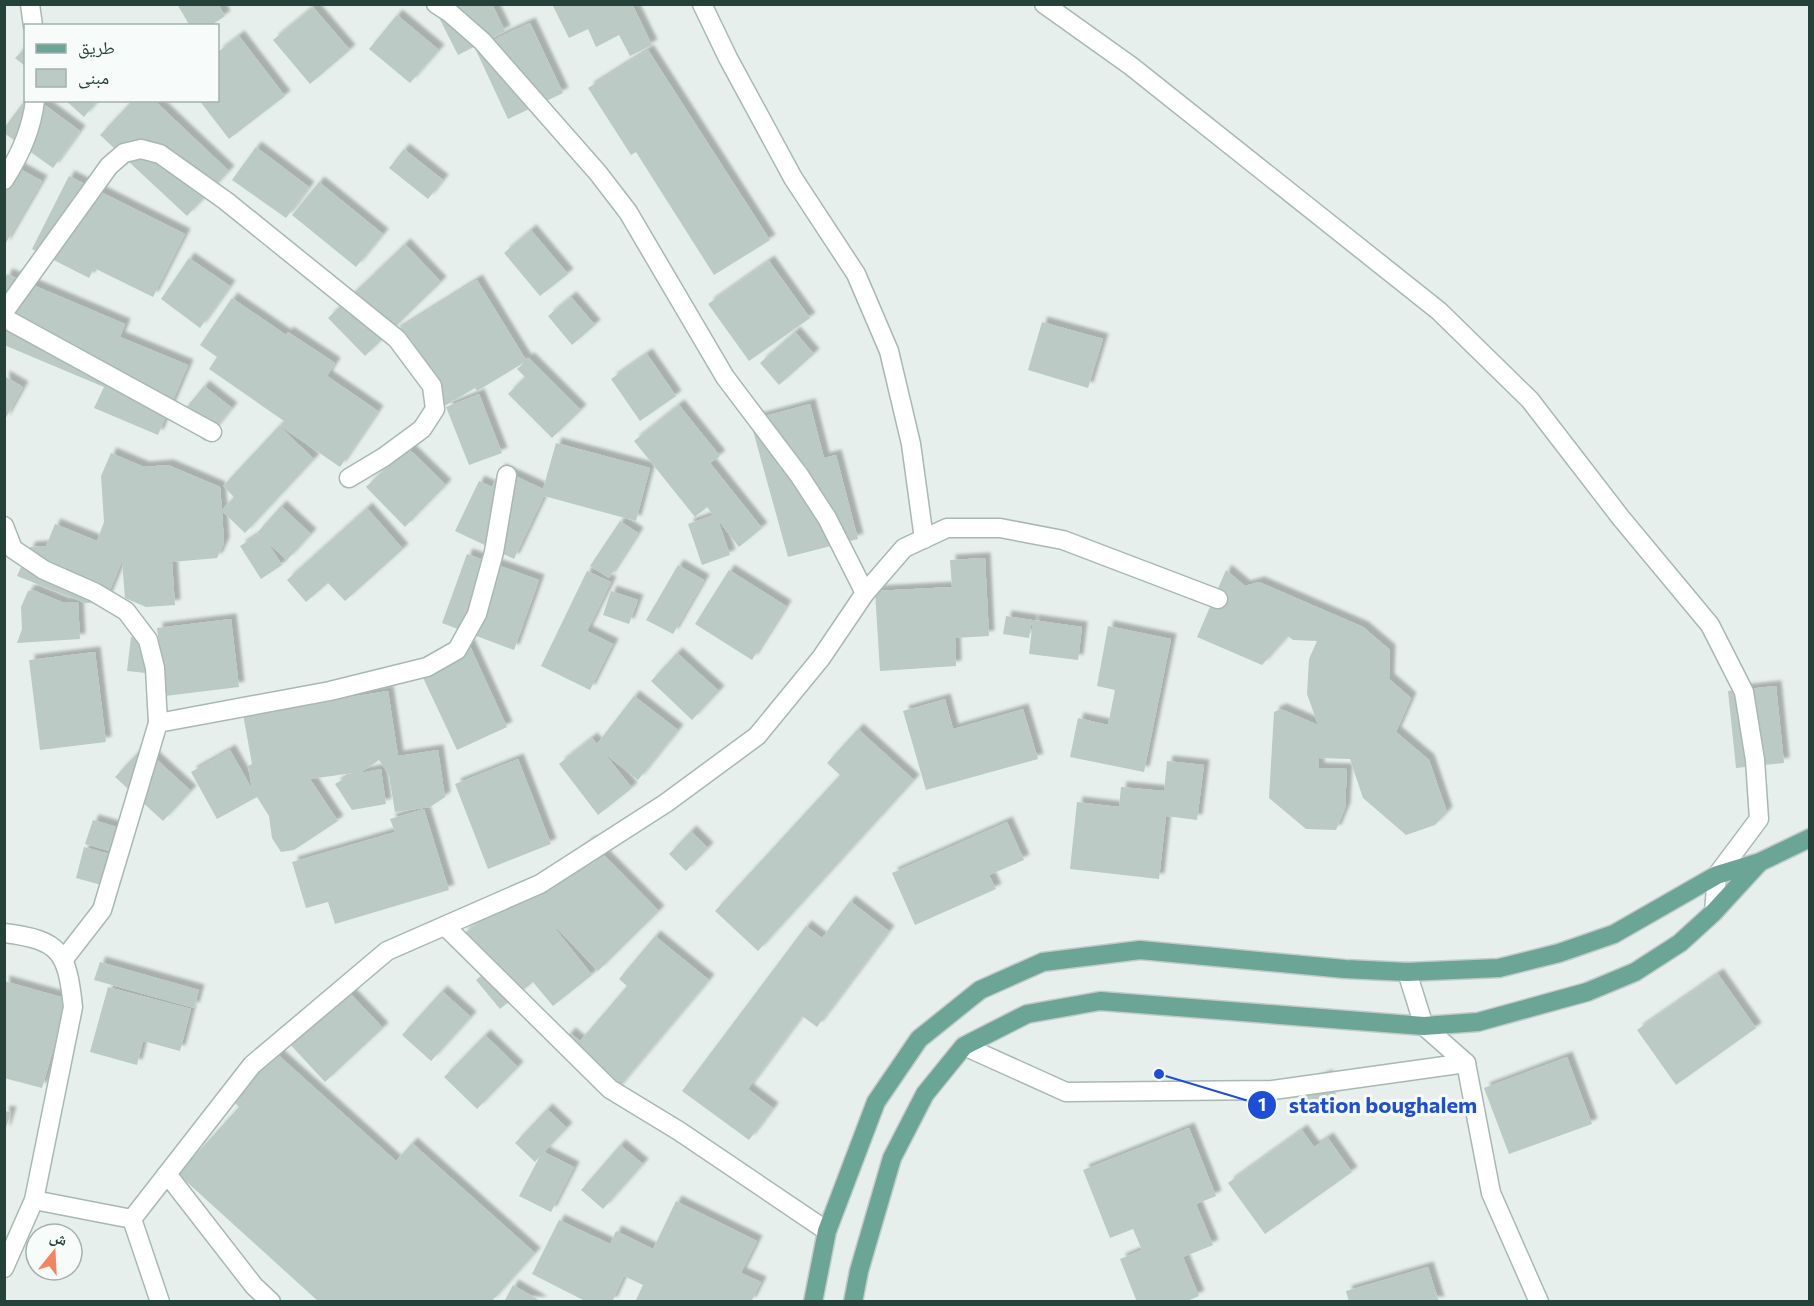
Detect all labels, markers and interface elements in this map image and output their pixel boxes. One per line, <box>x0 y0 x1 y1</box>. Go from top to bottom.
legend <box>24 24 219 102</box>
text: طريق <box>78 36 115 59</box>
text: مبنى <box>78 66 109 89</box>
callout: station boughalem <box>1247 1085 1489 1125</box>
text: station boughalem <box>1289 1091 1477 1118</box>
text: 1 <box>1258 1093 1266 1115</box>
north arrow <box>24 1222 84 1282</box>
text: ش <box>47 1226 70 1250</box>

